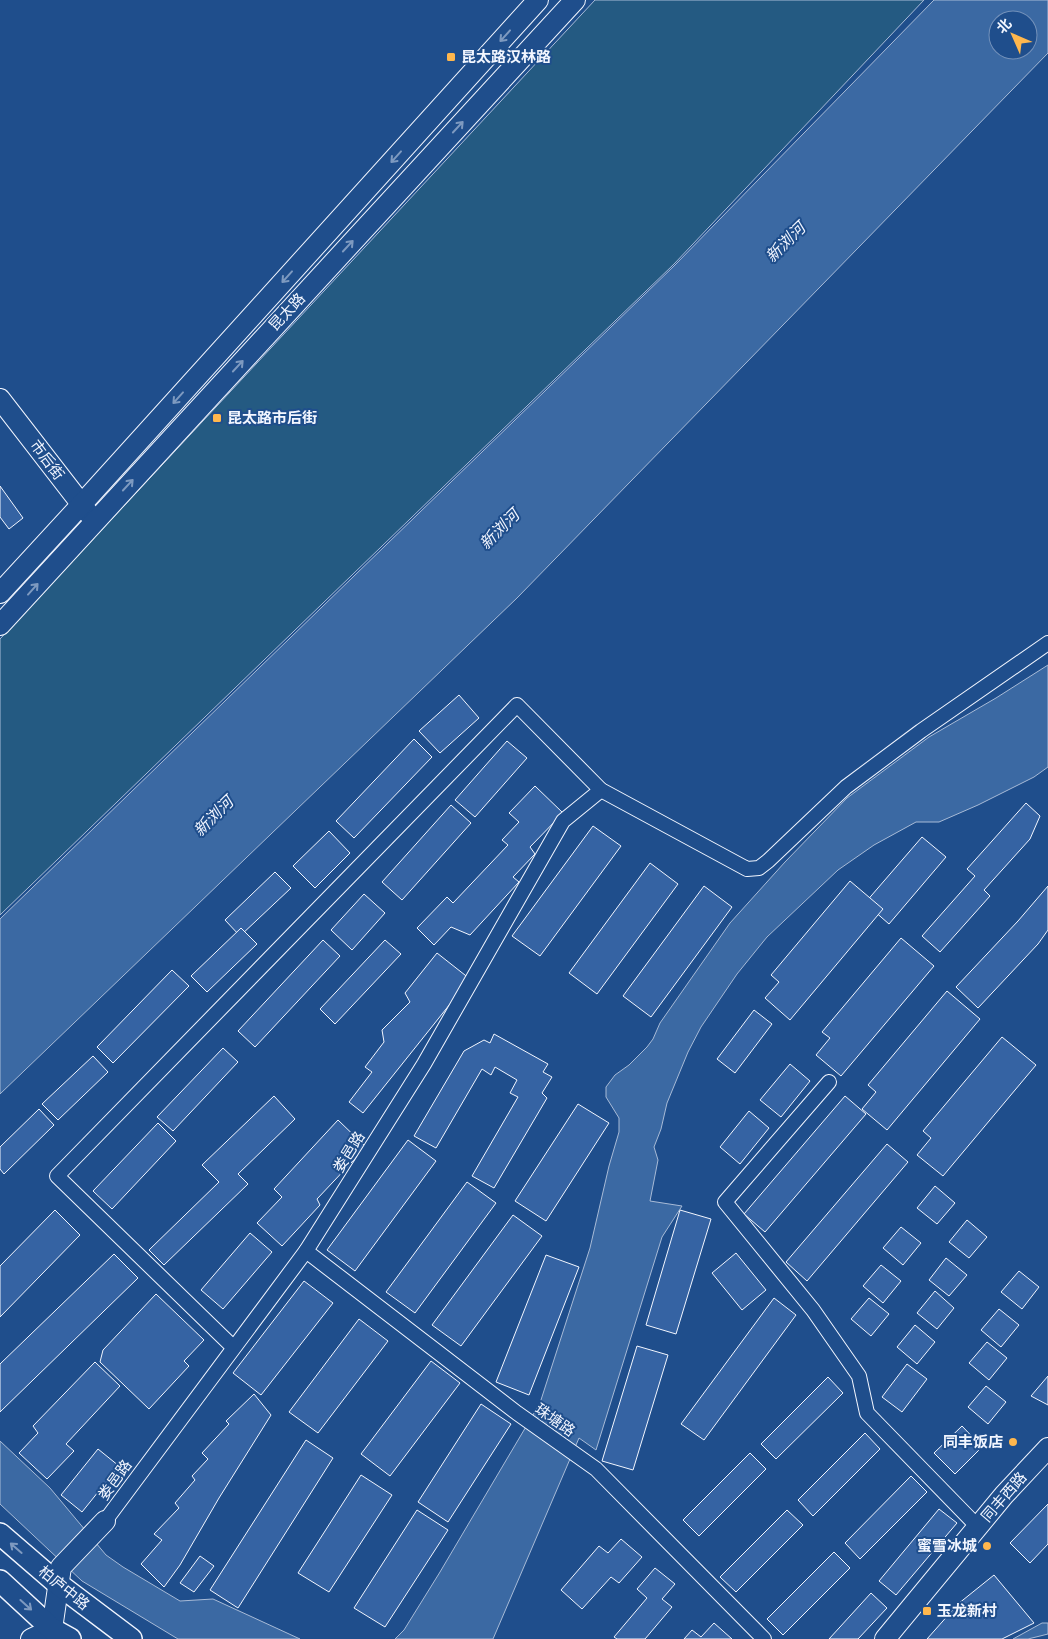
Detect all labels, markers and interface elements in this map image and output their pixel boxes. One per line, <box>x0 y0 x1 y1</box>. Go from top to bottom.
north arrow <box>988 10 1038 60</box>
text: 北 <box>992 14 1015 37</box>
one-way arrow <box>499 30 511 43</box>
place label: 昆太路汉林路 <box>461 47 551 66</box>
marker: 昆太路汉林路 <box>445 51 457 63</box>
one-way arrow <box>452 120 464 133</box>
one-way arrow <box>390 150 402 163</box>
water label: 新浏河 <box>762 217 811 266</box>
one-way arrow <box>342 240 354 253</box>
one-way arrow <box>281 271 293 284</box>
street label: 昆太路 <box>264 289 309 335</box>
one-way arrow <box>232 359 244 372</box>
one-way arrow <box>173 391 184 404</box>
place label: 昆太路市后街 <box>227 408 317 427</box>
marker: 昆太路市后街 <box>211 412 223 424</box>
street label: 市后街 <box>26 436 69 483</box>
one-way arrow <box>122 479 134 492</box>
water label: 新浏河 <box>476 504 525 553</box>
one-way arrow <box>27 582 39 595</box>
water label: 新浏河 <box>190 791 239 840</box>
street label: 娄邑路 <box>329 1128 369 1176</box>
street label: 珠塘路 <box>531 1399 579 1440</box>
place label: 同丰饭店 <box>943 1432 1003 1451</box>
marker: 同丰饭店 <box>1007 1436 1019 1448</box>
street label: 娄邑路 <box>94 1456 136 1503</box>
street label: 同丰西路 <box>977 1468 1030 1526</box>
place label: 蜜雪冰城 <box>917 1536 977 1555</box>
marker: 蜜雪冰城 <box>981 1540 993 1552</box>
one-way arrow <box>9 1542 22 1553</box>
street label: 柏庐中路 <box>35 1561 94 1614</box>
one-way arrow <box>20 1599 33 1611</box>
place label: 玉龙新村 <box>937 1601 997 1620</box>
marker: 玉龙新村 <box>921 1605 933 1617</box>

